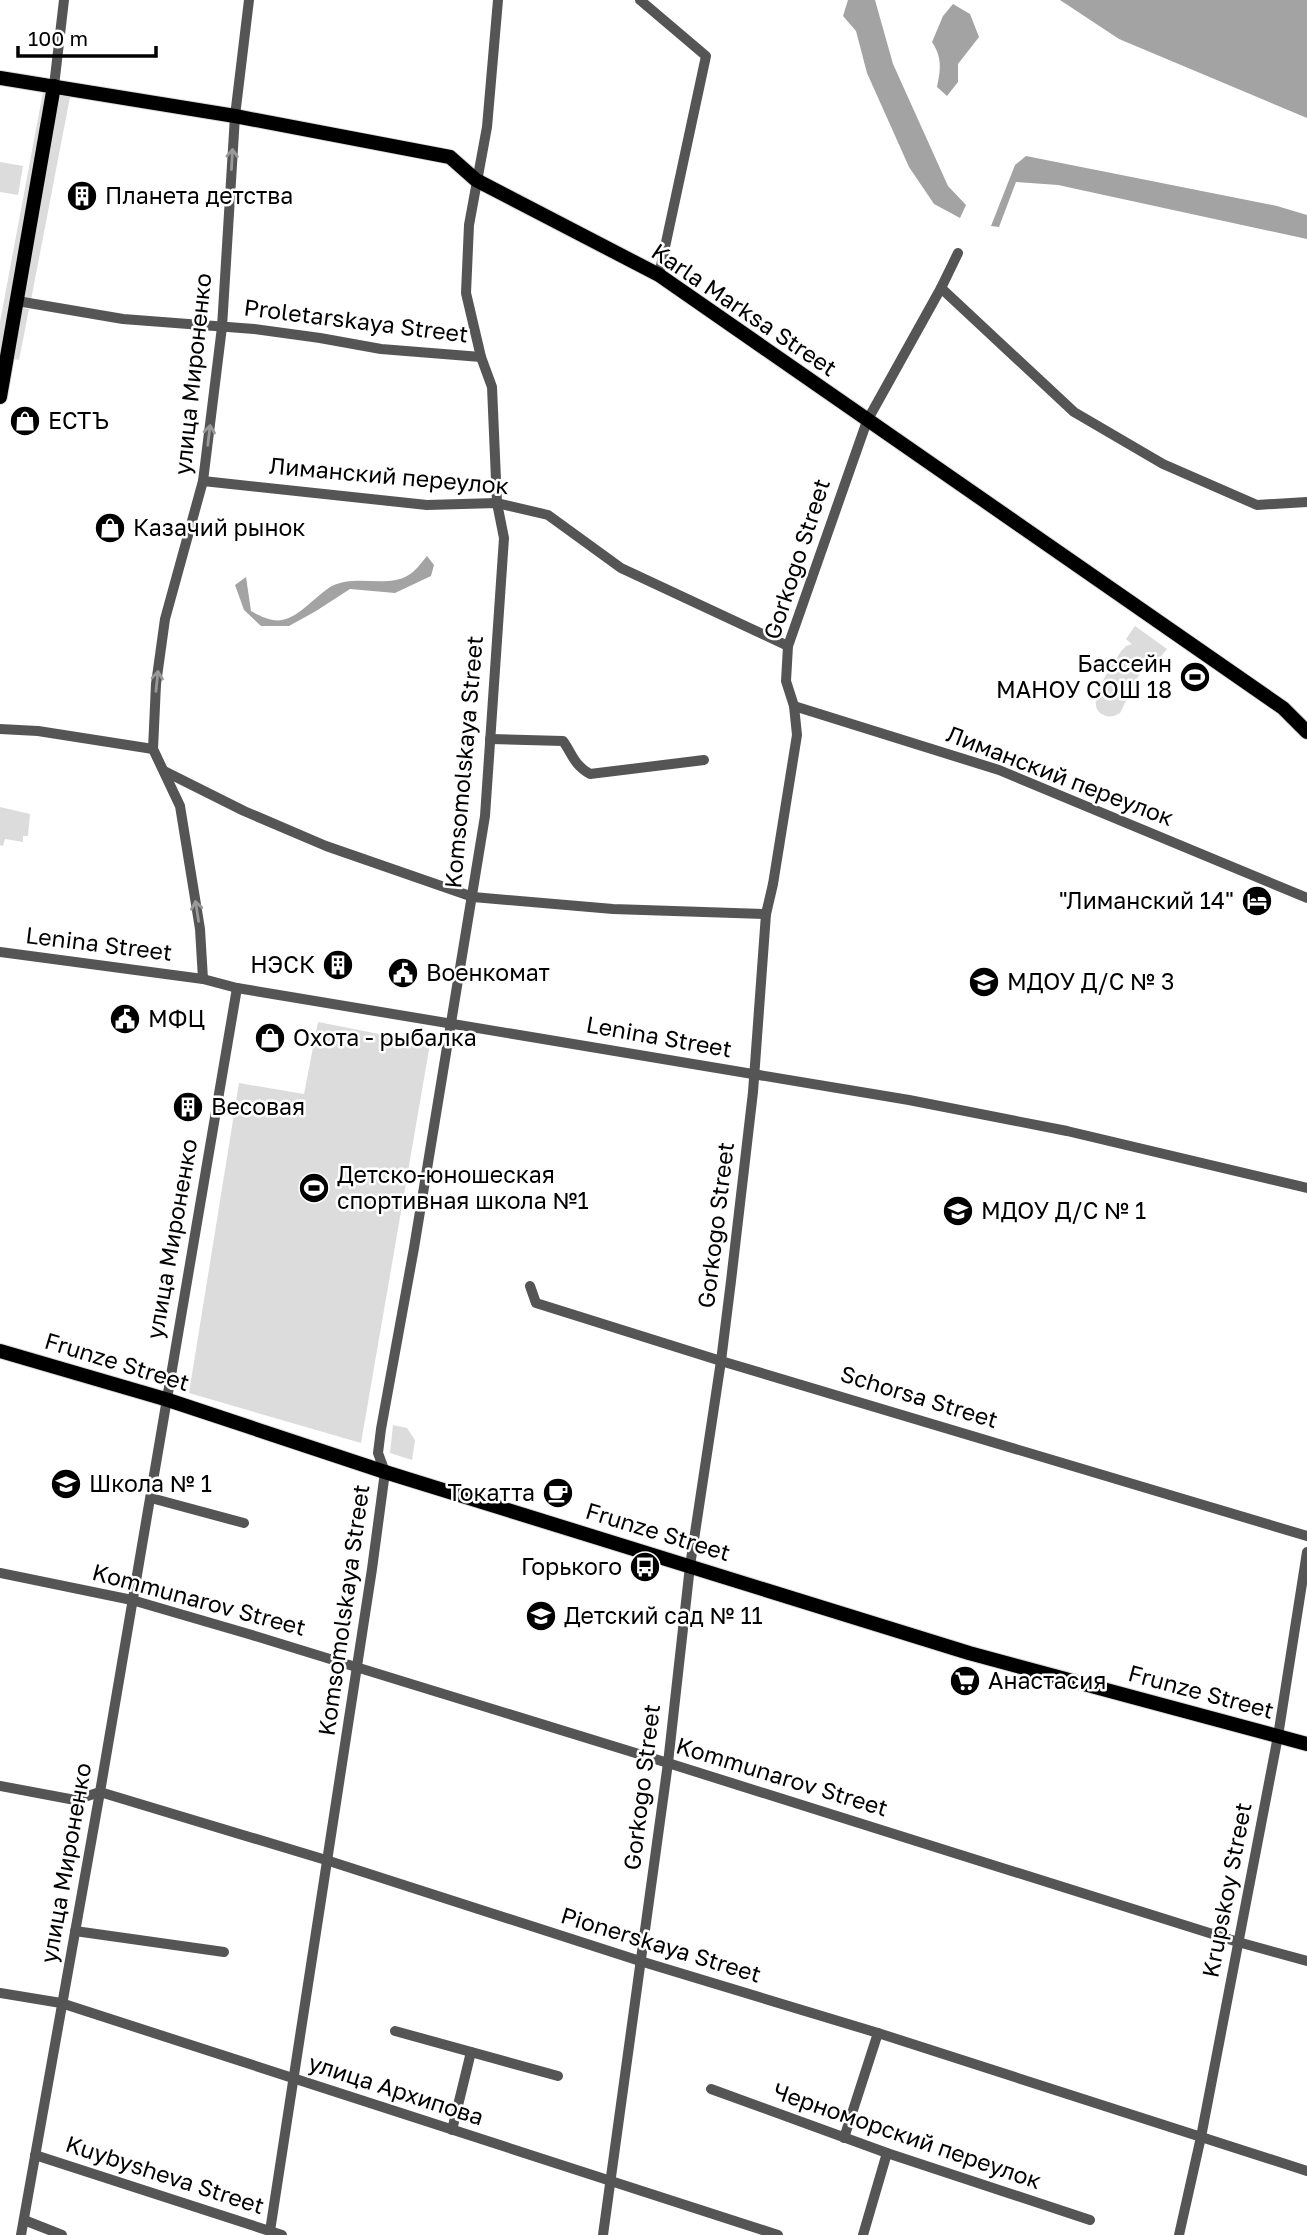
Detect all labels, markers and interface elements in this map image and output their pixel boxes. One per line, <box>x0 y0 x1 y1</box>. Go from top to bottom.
scale bar <box>18 14 156 58</box>
text: 100 m <box>28 25 88 51</box>
one-way arrow <box>226 149 239 171</box>
building icon: Планета детства <box>65 179 99 213</box>
place label: Планета детства <box>105 181 293 209</box>
street label: Karla Marksa Street <box>647 237 843 382</box>
street label: улица Мироненко <box>167 272 217 476</box>
street label: Proletarskaya Street <box>242 292 470 348</box>
shop icon: ЕСТЪ <box>8 404 42 438</box>
place label: ЕСТЪ <box>48 406 109 434</box>
one-way arrow <box>202 424 215 447</box>
street label: Лиманский переулок <box>268 451 510 499</box>
street label: Gorkogo Street <box>757 475 835 642</box>
shop icon: Казачий рынок <box>93 511 127 545</box>
place label: Казачий рынок <box>133 513 306 541</box>
street label: Komsomolskaya Street <box>438 634 488 889</box>
place label: Бассейн МАНОУ СОШ 18 <box>996 649 1172 703</box>
sports icon: Бассейн МАНОУ СОШ 18 <box>1178 660 1212 694</box>
one-way arrow <box>150 670 163 692</box>
street label: Лиманский переулок <box>943 719 1178 831</box>
hotel icon: "Лиманский 14" <box>1240 884 1274 918</box>
place label: "Лиманский 14" <box>1059 886 1234 914</box>
one-way arrow <box>190 900 203 923</box>
street label: Lenina Street <box>24 920 174 966</box>
building icon: НЭСК <box>321 948 355 982</box>
place label: НЭСК <box>250 950 315 978</box>
public building icon: Военкомат <box>386 956 420 990</box>
place label: Военкомат <box>426 958 550 986</box>
school or university icon: МДОУ Д/С № 3 <box>967 965 1001 999</box>
place label: МДОУ Д/С № 3 <box>1007 967 1174 995</box>
public building icon: МФЦ <box>108 1002 142 1036</box>
place label: МФЦ <box>148 1004 205 1032</box>
street label: Lenina Street <box>584 1009 734 1063</box>
shop icon: Охота - рыбалка <box>253 1021 287 1055</box>
place label: Охота - рыбалка <box>293 1023 477 1051</box>
building icon: Весовая <box>171 1090 205 1124</box>
place label: Весовая <box>211 1092 305 1120</box>
street label: улица Мироненко <box>140 1136 202 1341</box>
street label: Gorkogo Street <box>691 1140 739 1310</box>
place label: Детско-юношеская спортивная школа №1 <box>337 1160 589 1214</box>
sports icon: Детско-юношеская спортивная школа №1 <box>297 1171 331 1205</box>
school or university icon: МДОУ Д/С № 1 <box>941 1194 975 1228</box>
place label: МДОУ Д/С № 1 <box>981 1196 1146 1224</box>
street label: Frunze Street <box>42 1326 193 1396</box>
street label: Schorsa Street <box>837 1359 1001 1433</box>
school or university icon: Школа № 1 <box>49 1467 83 1501</box>
place label: Школа № 1 <box>89 1469 212 1497</box>
cafe icon: Токатта <box>541 1476 575 1510</box>
place label: Токатта <box>447 1478 535 1506</box>
street label: Komsomolskaya Street <box>312 1482 375 1737</box>
street label: Frunze Street <box>583 1496 734 1566</box>
bus stop icon: Горького <box>628 1550 662 1584</box>
place label: Горького <box>521 1552 622 1580</box>
street label: Kommunarov Street <box>89 1557 309 1641</box>
school or university icon: Детский сад № 11 <box>524 1599 558 1633</box>
place label: Детский сад № 11 <box>564 1601 763 1629</box>
street label: Frunze Street <box>1125 1658 1277 1724</box>
supermarket icon: Анастасия <box>948 1664 982 1698</box>
place label: Анастасия <box>988 1666 1106 1694</box>
street label: Gorkogo Street <box>617 1702 665 1872</box>
street label: Kommunarov Street <box>673 1731 891 1822</box>
street label: улица Мироненко <box>34 1760 96 1965</box>
street label: Krupskoy Street <box>1195 1800 1257 1980</box>
street label: Pionerskaya Street <box>558 1900 765 1988</box>
street label: улица Архипова <box>305 2048 487 2131</box>
street label: Черноморский переулок <box>770 2076 1045 2194</box>
street label: Kuybysheva Street <box>63 2129 268 2219</box>

